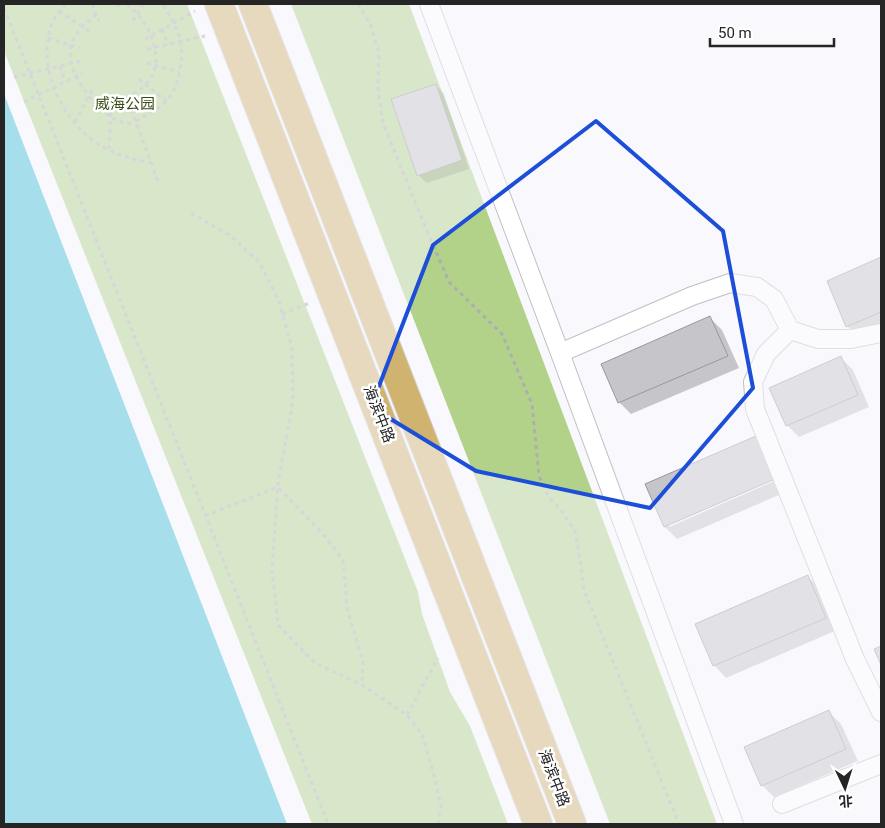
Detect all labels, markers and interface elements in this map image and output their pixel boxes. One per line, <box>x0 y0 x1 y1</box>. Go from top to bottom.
scale bar <box>710 15 834 47</box>
text: 50 m <box>718 24 752 42</box>
park label: 威海公园 <box>95 95 155 113</box>
street label: 海滨中路 <box>360 383 398 445</box>
street label: 海滨中路 <box>535 747 573 809</box>
north arrow <box>820 763 870 813</box>
text: 北 <box>838 792 853 809</box>

